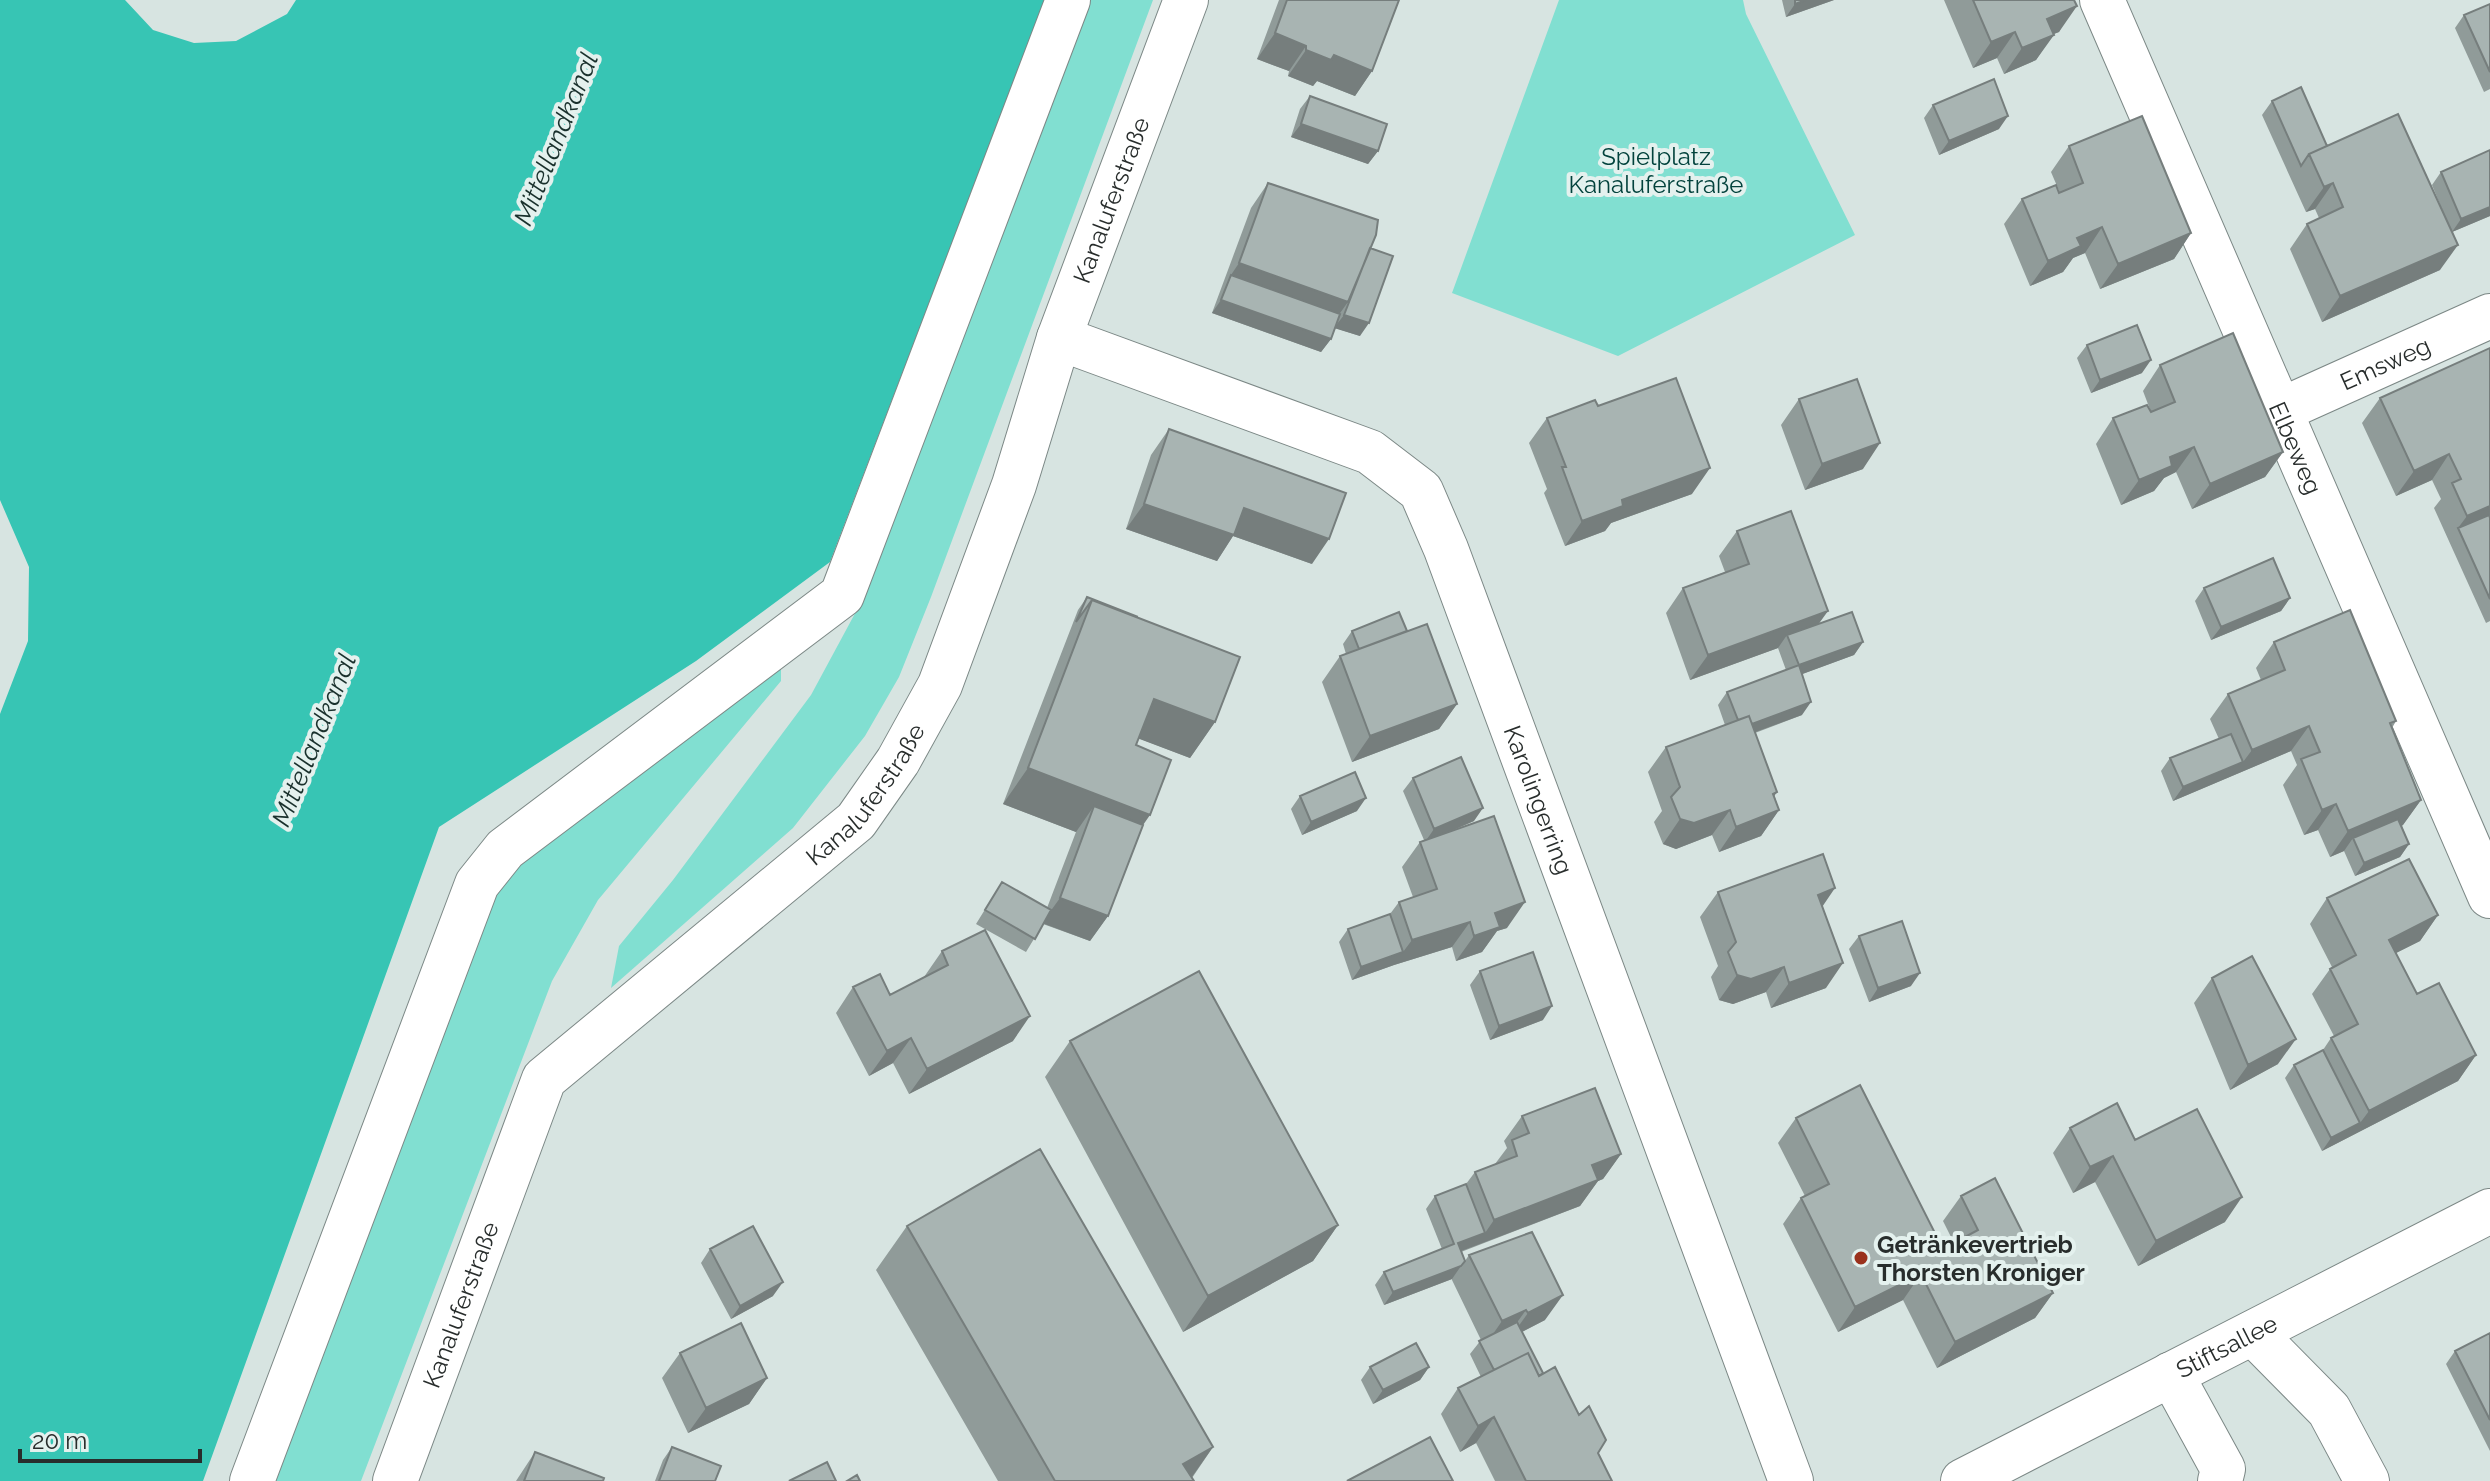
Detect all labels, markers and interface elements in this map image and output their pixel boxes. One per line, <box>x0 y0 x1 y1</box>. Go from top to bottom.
water label: Mittellandkanal <box>508 48 604 230</box>
street label: Kanaluferstraße <box>1066 113 1155 287</box>
park label: Spielplatz Kanaluferstraße <box>1569 142 1743 199</box>
street label: Emsweg <box>2335 330 2435 396</box>
street label: Elbeweg <box>2263 397 2329 498</box>
water label: Mittellandkanal <box>266 649 362 831</box>
street label: Kanaluferstraße <box>800 718 930 871</box>
street label: Karolingerring <box>1498 721 1580 878</box>
street label: Kanaluferstraße <box>416 1218 504 1392</box>
place label: Getränkevertrieb Thorsten Kroniger <box>1877 1230 2085 1287</box>
marker: Getränkevertrieb Thorsten Kroniger <box>1852 1249 1870 1267</box>
street label: Stiftsallee <box>2171 1308 2282 1384</box>
scale bar <box>20 1413 200 1463</box>
text: 20 m <box>32 1426 87 1455</box>

